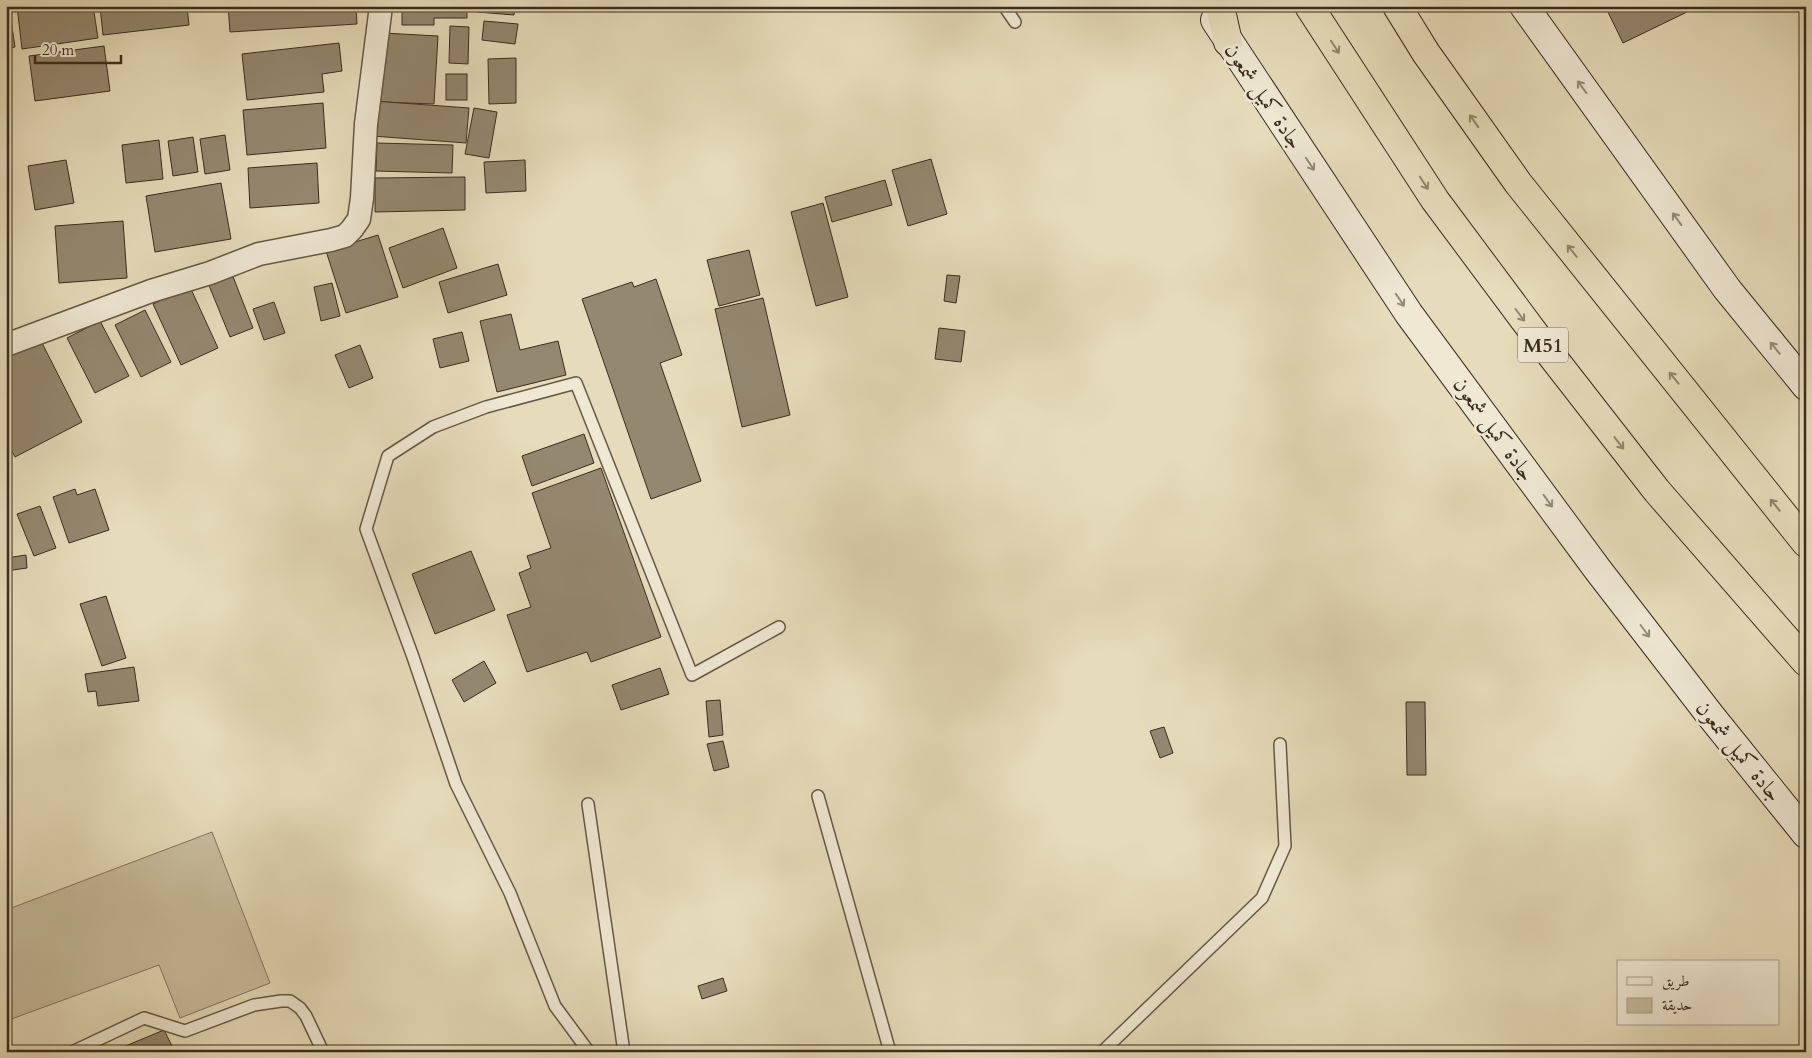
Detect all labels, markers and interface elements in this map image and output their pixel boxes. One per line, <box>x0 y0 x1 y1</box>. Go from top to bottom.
scale bar <box>35 32 121 64</box>
street label: جادة كميل شمعون <box>1217 38 1310 155</box>
text: 20 m <box>42 40 74 60</box>
one-way arrow <box>1330 40 1341 54</box>
one-way arrow <box>1576 81 1587 94</box>
one-way arrow <box>1469 115 1480 128</box>
one-way arrow <box>1305 157 1315 171</box>
one-way arrow <box>1419 176 1429 190</box>
one-way arrow <box>1671 213 1682 226</box>
one-way arrow <box>1567 245 1578 258</box>
one-way arrow <box>1395 292 1405 306</box>
one-way arrow <box>1515 308 1525 322</box>
road number: M51 <box>1518 328 1568 362</box>
one-way arrow <box>1770 342 1781 355</box>
street label: جادة كميل شمعون <box>1446 371 1541 487</box>
one-way arrow <box>1668 372 1679 385</box>
one-way arrow <box>1614 436 1625 449</box>
one-way arrow <box>1542 494 1553 507</box>
one-way arrow <box>1770 498 1781 511</box>
one-way arrow <box>1640 624 1651 637</box>
street label: جادة كميل شمعون <box>1689 695 1788 808</box>
legend <box>1617 960 1780 1026</box>
text: طريق <box>1662 971 1689 991</box>
text: حديقة <box>1662 995 1692 1015</box>

